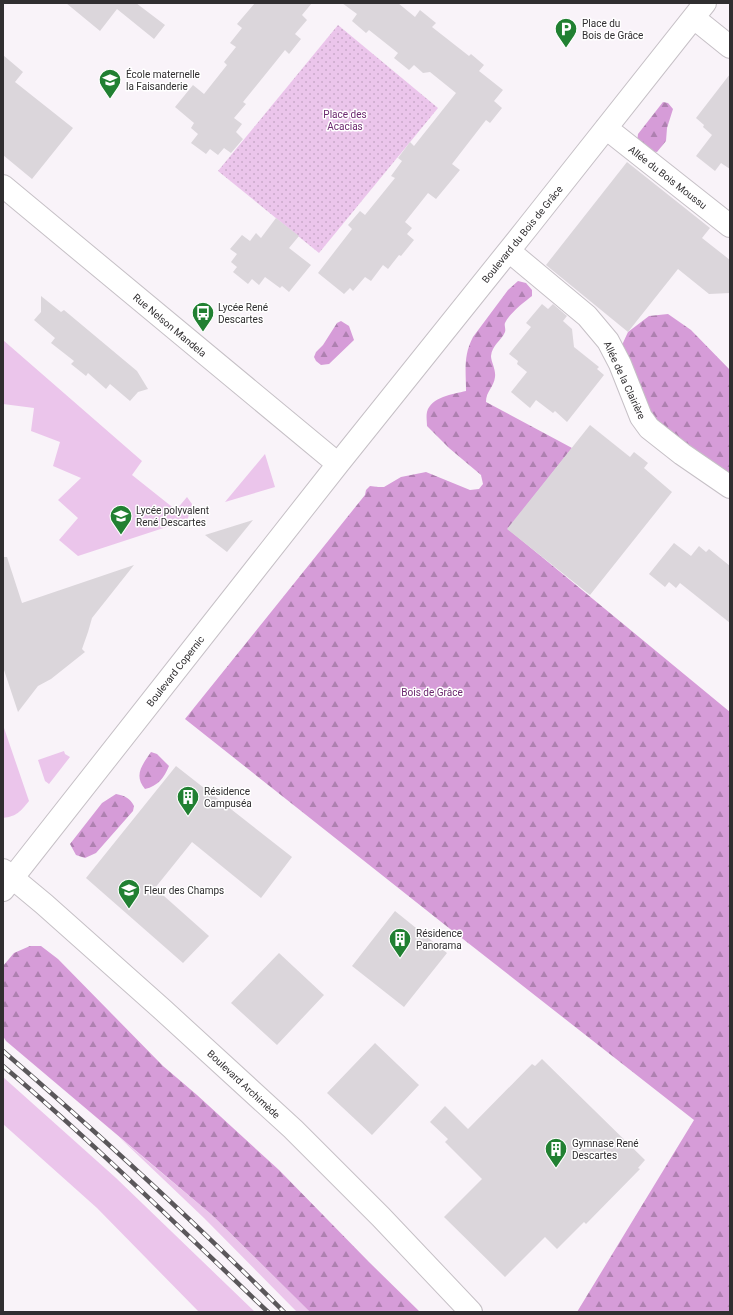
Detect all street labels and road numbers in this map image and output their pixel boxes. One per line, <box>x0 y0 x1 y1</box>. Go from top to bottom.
street label: Allée du Bois Moussu <box>627 144 709 211</box>
street label: Boulevard du Bois de Grâce <box>480 184 565 285</box>
street label: Rue Nelson Mandela <box>131 292 208 359</box>
street label: Allée de la Clairière <box>602 339 647 421</box>
street label: Boulevard Copernic <box>144 634 206 709</box>
street label: Boulevard Archimède <box>205 1048 282 1121</box>

